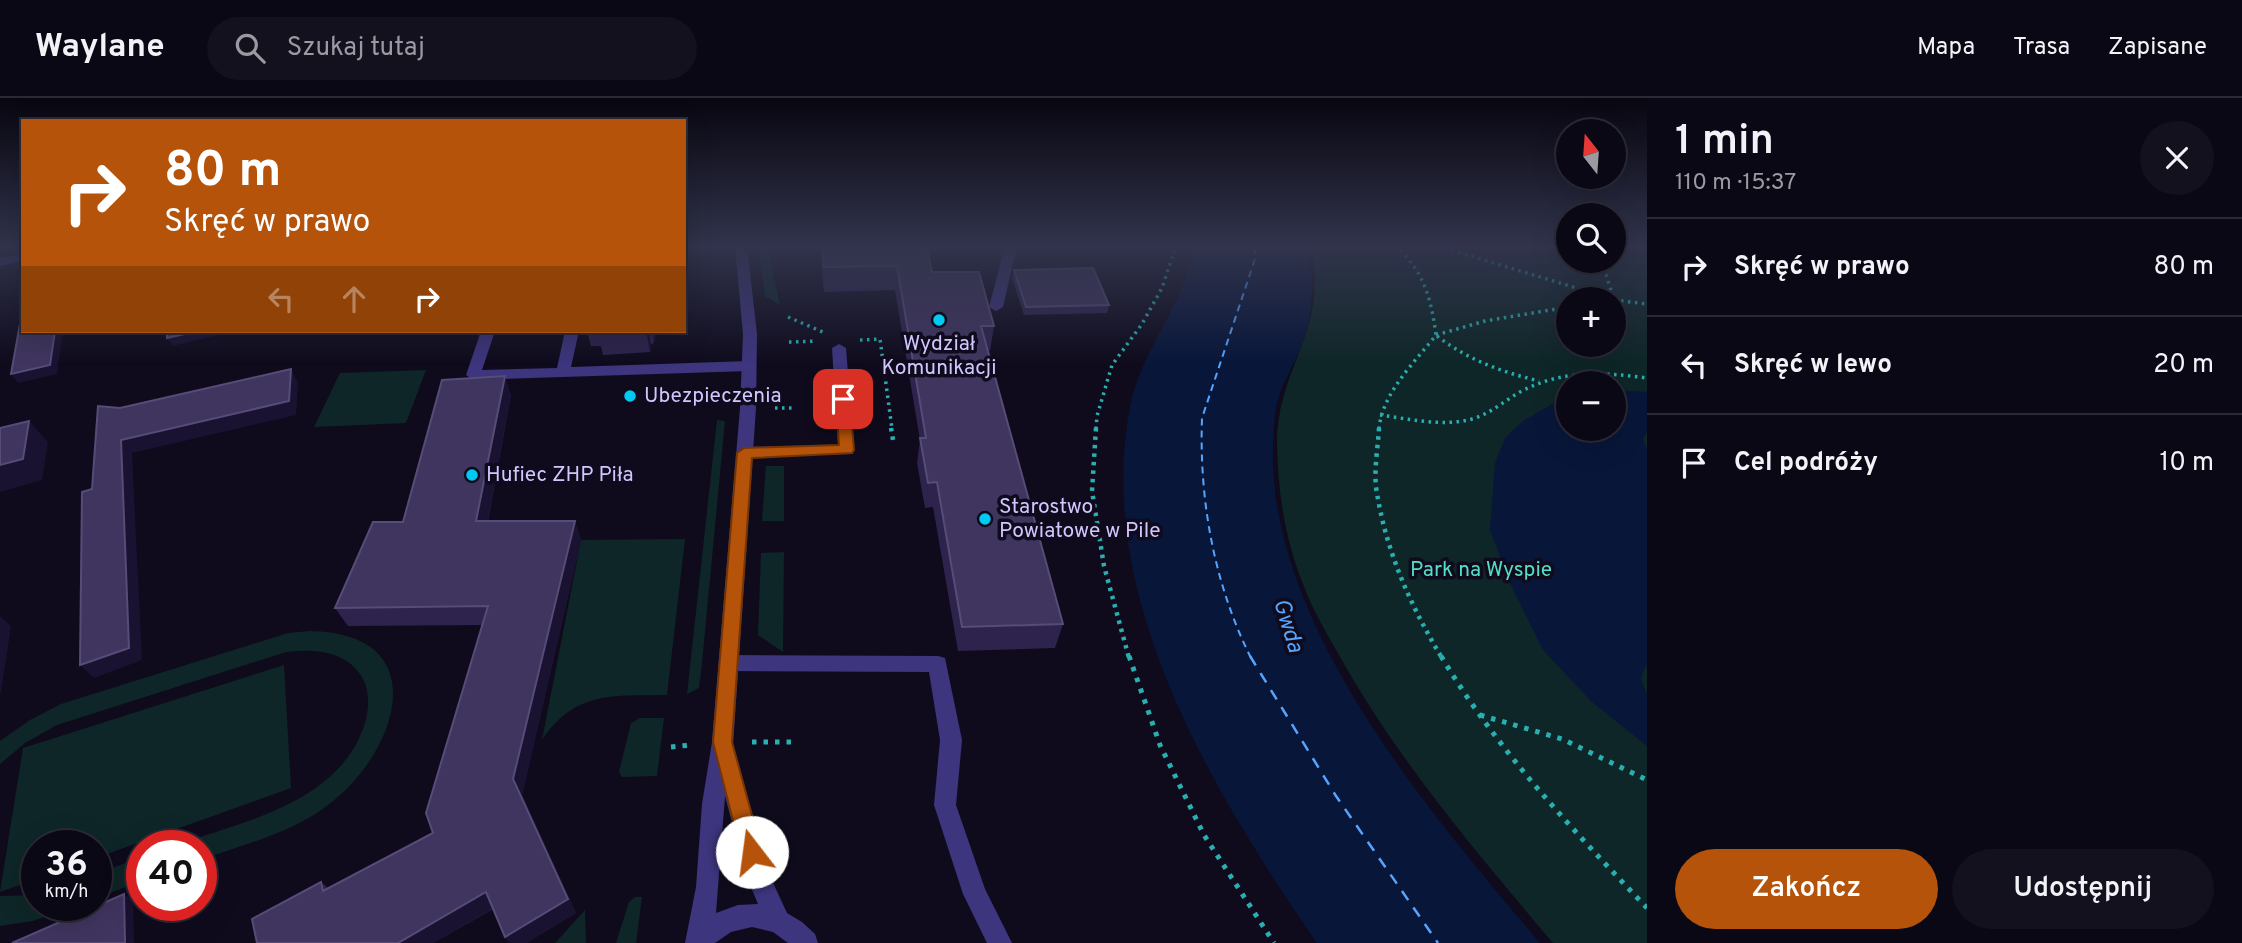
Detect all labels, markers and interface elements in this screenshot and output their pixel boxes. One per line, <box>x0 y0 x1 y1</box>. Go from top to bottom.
search box <box>207 17 697 80</box>
text: Waylane <box>35 27 165 69</box>
icon: search <box>231 29 269 67</box>
text: Szukaj tutaj <box>287 32 425 65</box>
text: Mapa <box>1917 33 1975 63</box>
text: Trasa <box>2013 33 2070 63</box>
text: Zapisane <box>2108 33 2207 63</box>
text: 1 min <box>1675 116 1774 169</box>
north arrow <box>1556 119 1626 189</box>
map controls <box>1556 119 1626 441</box>
button: close <box>2140 121 2214 195</box>
text: 80 m <box>164 142 281 204</box>
icon: right <box>49 147 140 238</box>
text: 110 m · 15:37 <box>1675 169 1796 198</box>
text: Skręć w prawo <box>164 203 370 243</box>
button: search <box>1556 203 1626 273</box>
icon: right <box>1675 248 1713 286</box>
text: Skręć w prawo <box>1734 251 1910 284</box>
text: 80 m <box>2154 251 2214 284</box>
icon: left <box>262 280 300 318</box>
icon: ahead <box>335 280 373 318</box>
icon: right <box>408 280 446 318</box>
button: + <box>1556 287 1626 357</box>
marker: Wydział Komunikacji <box>931 312 947 328</box>
place label: Wydział Komunikacji <box>881 331 997 382</box>
icon: left <box>1675 346 1713 384</box>
text: Skręć w lewo <box>1734 349 1892 382</box>
text: 20 m <box>2153 349 2214 382</box>
pin <box>813 369 873 429</box>
button: − <box>1556 371 1626 441</box>
icon: arrive <box>824 380 862 418</box>
place label: Ubezpieczenia <box>644 383 782 410</box>
marker: Ubezpieczenia <box>622 388 638 404</box>
icon: arrive <box>1675 444 1713 482</box>
text: Cel podróży <box>1734 447 1878 480</box>
text: 10 m <box>2159 447 2214 480</box>
place label: Hufiec ZHP Piła <box>486 462 634 489</box>
marker: Hufiec ZHP Piła <box>464 467 480 483</box>
place label: Starostwo Powiatowe w Pile <box>999 494 1160 545</box>
marker: Starostwo Powiatowe w Pile <box>977 511 993 527</box>
park label: Park na Wyspie <box>1410 557 1552 584</box>
water label: Gwda <box>1265 596 1309 657</box>
position arrow <box>715 815 789 889</box>
speed limit sign: 40 <box>126 830 217 921</box>
text: 36 <box>45 844 88 888</box>
button: Zakończ <box>1675 849 1938 929</box>
button: Udostępnij <box>1952 849 2214 929</box>
text: km/h <box>45 881 88 904</box>

